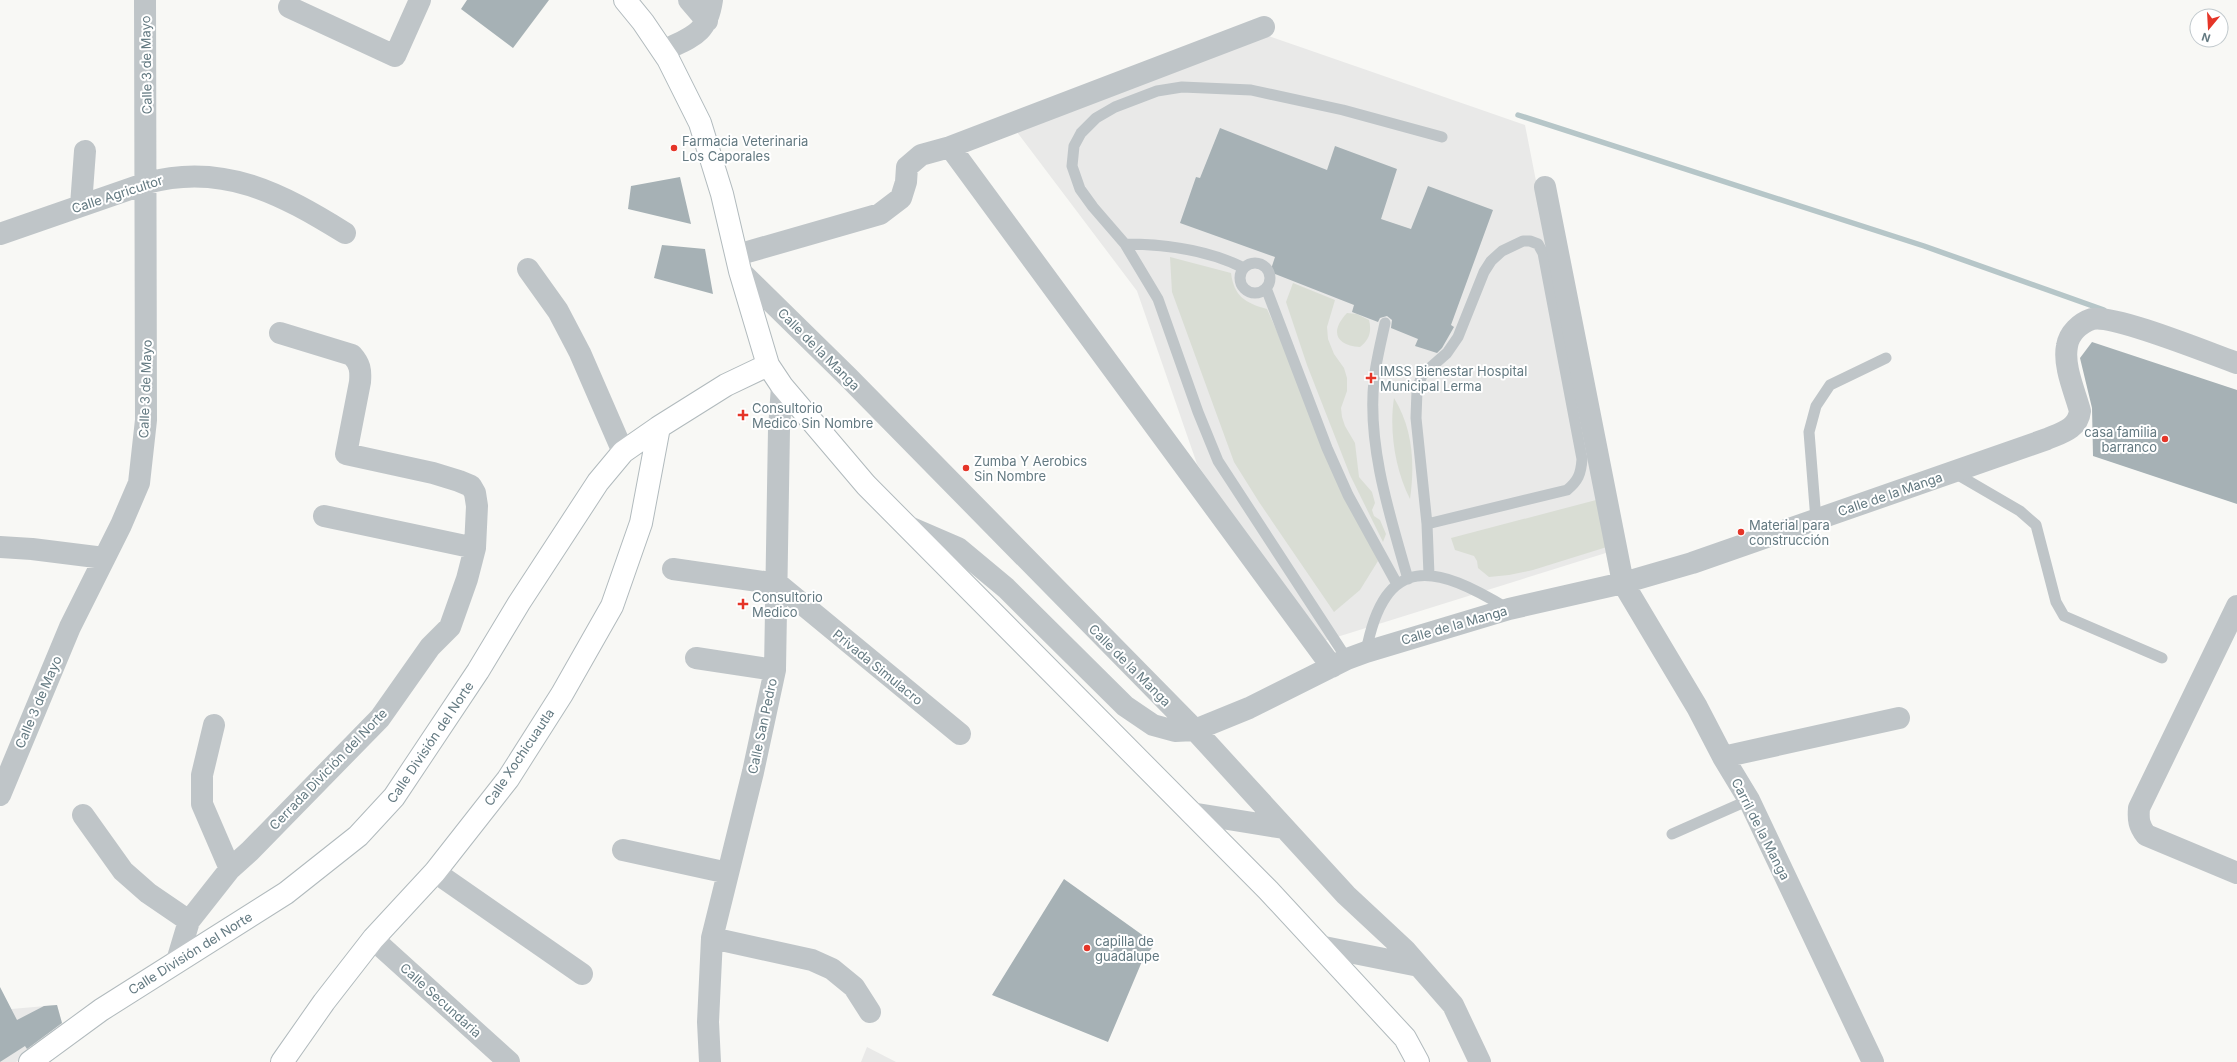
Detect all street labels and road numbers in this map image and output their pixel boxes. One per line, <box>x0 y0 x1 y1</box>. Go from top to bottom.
street label: Calle 3 de Mayo <box>137 15 155 115</box>
street label: Calle Agricultor <box>69 172 165 216</box>
street label: Calle de la Manga <box>775 305 863 393</box>
street label: Calle 3 de Mayo <box>135 339 155 439</box>
street label: Calle de la Manga <box>1836 469 1944 519</box>
street label: Calle de la Manga <box>1399 602 1509 648</box>
street label: Calle de la Manga <box>1086 621 1174 709</box>
street label: Privada Simulacro <box>830 626 926 708</box>
street label: Calle 3 de Mayo <box>11 653 65 751</box>
street label: Calle San Pedro <box>744 676 780 775</box>
street label: Calle División del Norte <box>383 678 477 806</box>
street label: Cerrada Divición del Norte <box>266 705 390 833</box>
street label: Calle Xochicuautla <box>481 705 557 809</box>
street label: Carril de la Manga <box>1728 775 1794 883</box>
street label: Calle División del Norte <box>125 908 255 998</box>
street label: Calle Secundaria <box>397 959 485 1041</box>

